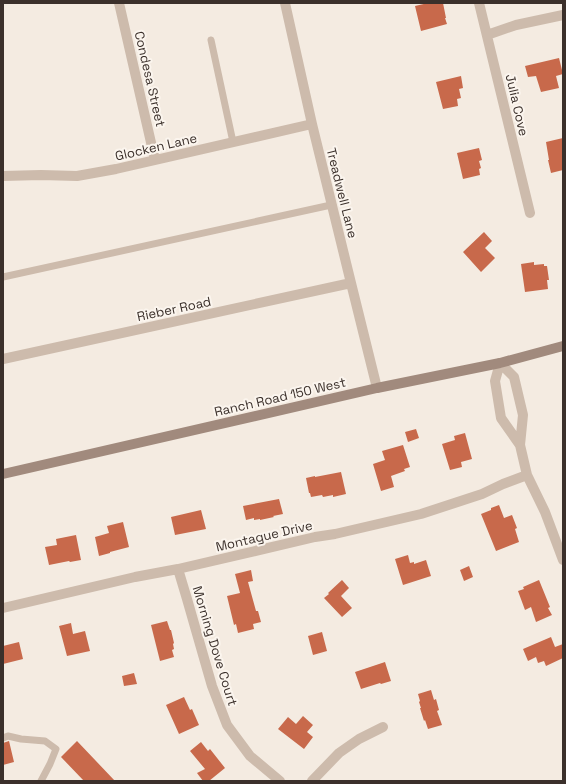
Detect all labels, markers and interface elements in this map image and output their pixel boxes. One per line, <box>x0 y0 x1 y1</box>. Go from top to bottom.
street label: Condesa Street <box>131 29 169 129</box>
street label: Julia Cove <box>502 72 532 138</box>
street label: Glocken Lane <box>113 129 199 165</box>
street label: Treadwell Lane <box>323 146 361 240</box>
street label: Rieber Road <box>135 293 213 325</box>
street label: Ranch Road 150 West <box>213 374 347 420</box>
street label: Montague Drive <box>214 517 314 555</box>
street label: Morning Dove Court <box>189 584 241 708</box>

